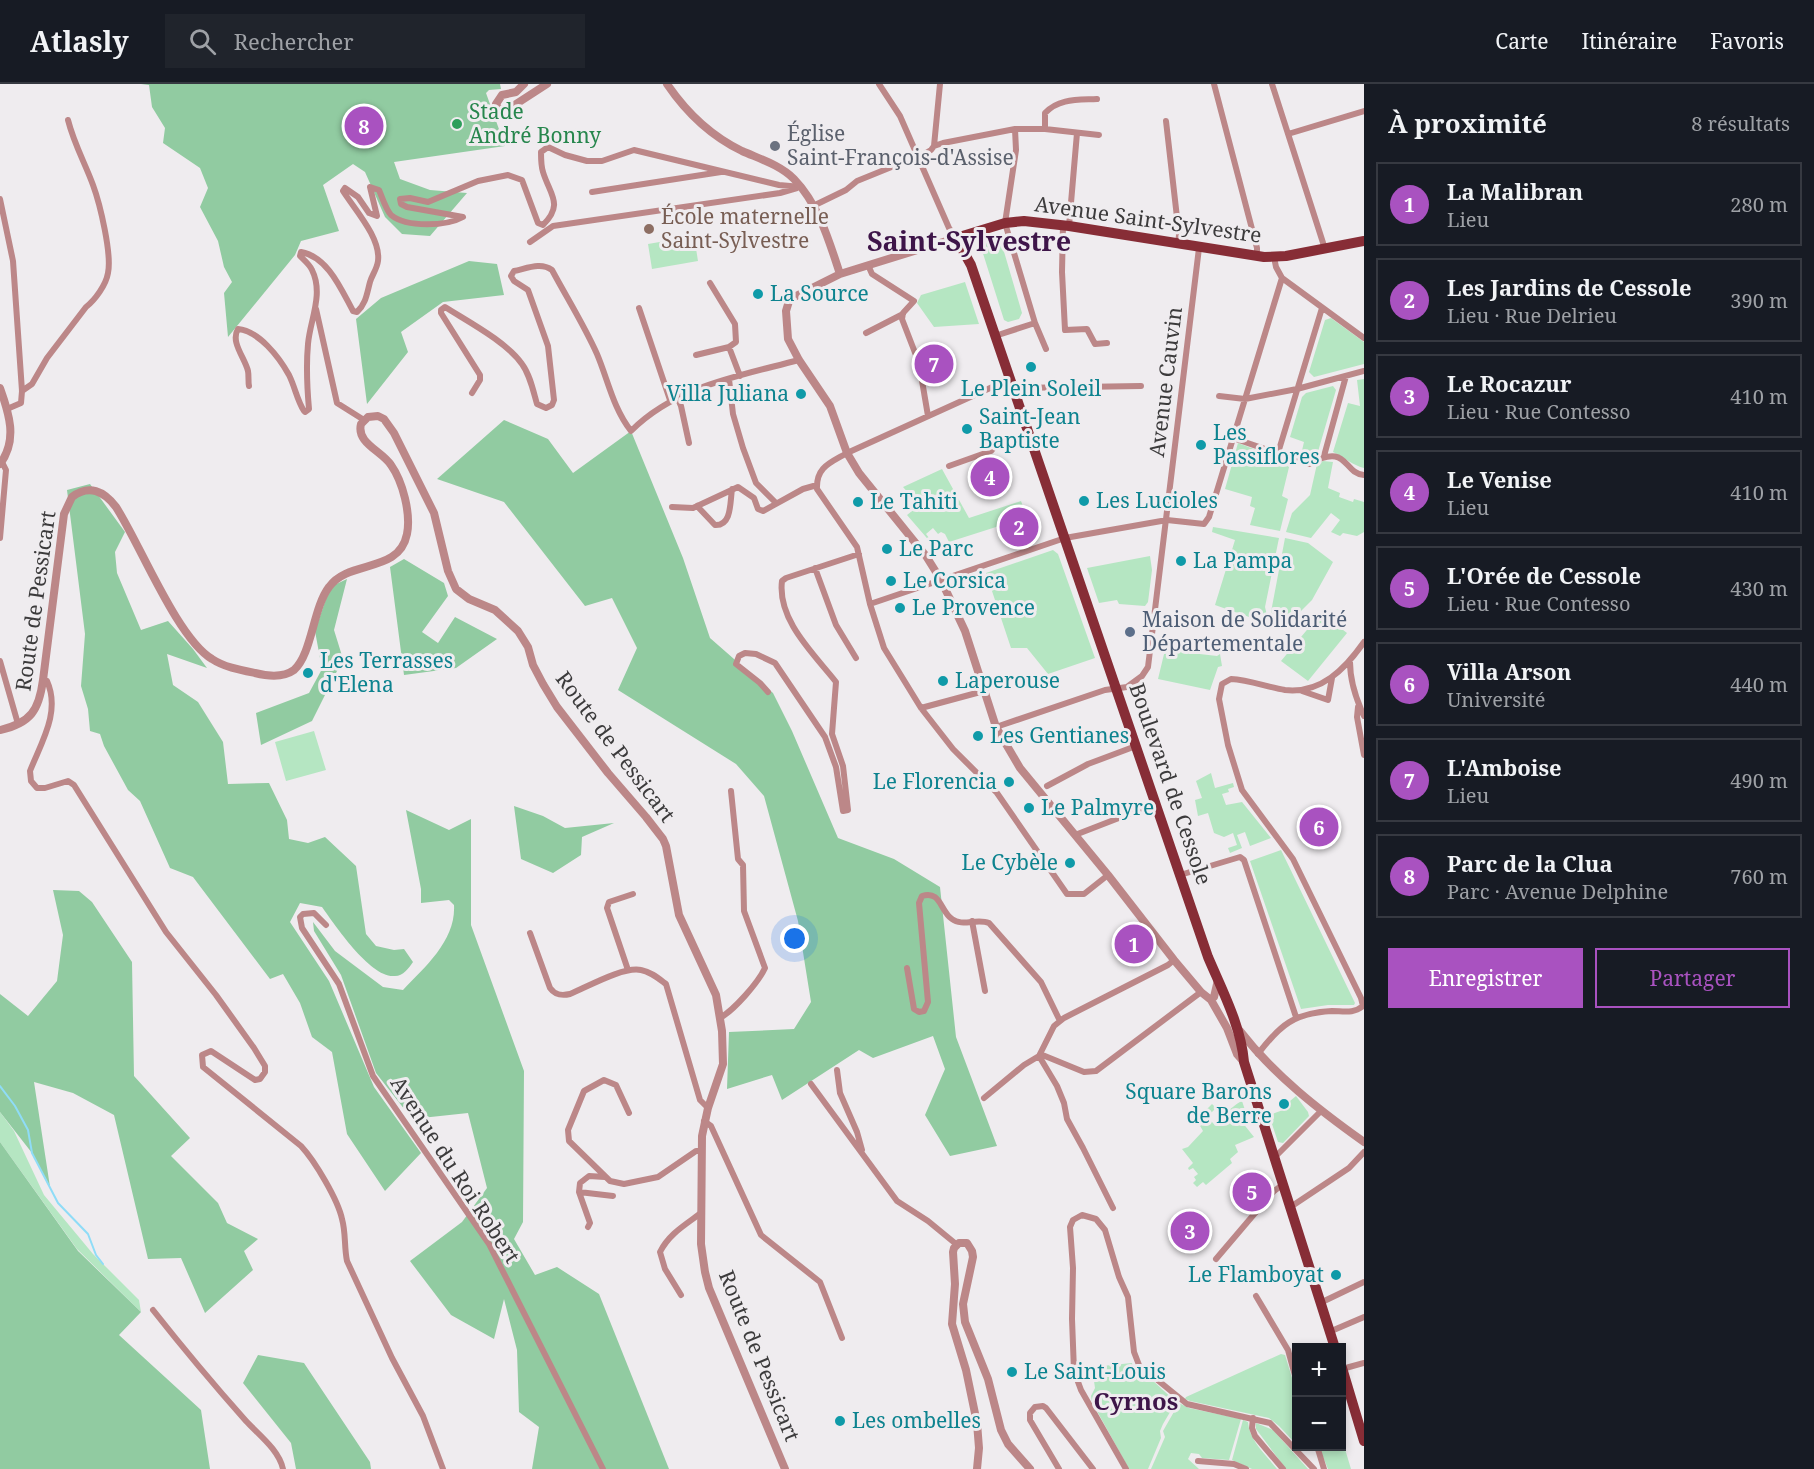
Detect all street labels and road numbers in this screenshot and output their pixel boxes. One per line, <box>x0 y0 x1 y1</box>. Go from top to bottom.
street label: Avenue Saint-Sylvestre <box>1033 189 1263 249</box>
street label: Avenue Cauvin <box>1142 305 1188 459</box>
street label: Route de Pessicart <box>8 509 62 693</box>
street label: Route de Pessicart <box>550 665 682 827</box>
street label: Boulevard de Cessole <box>1123 679 1219 888</box>
street label: Avenue du Roi Robert <box>385 1071 527 1268</box>
street label: Route de Pessicart <box>713 1266 807 1445</box>

